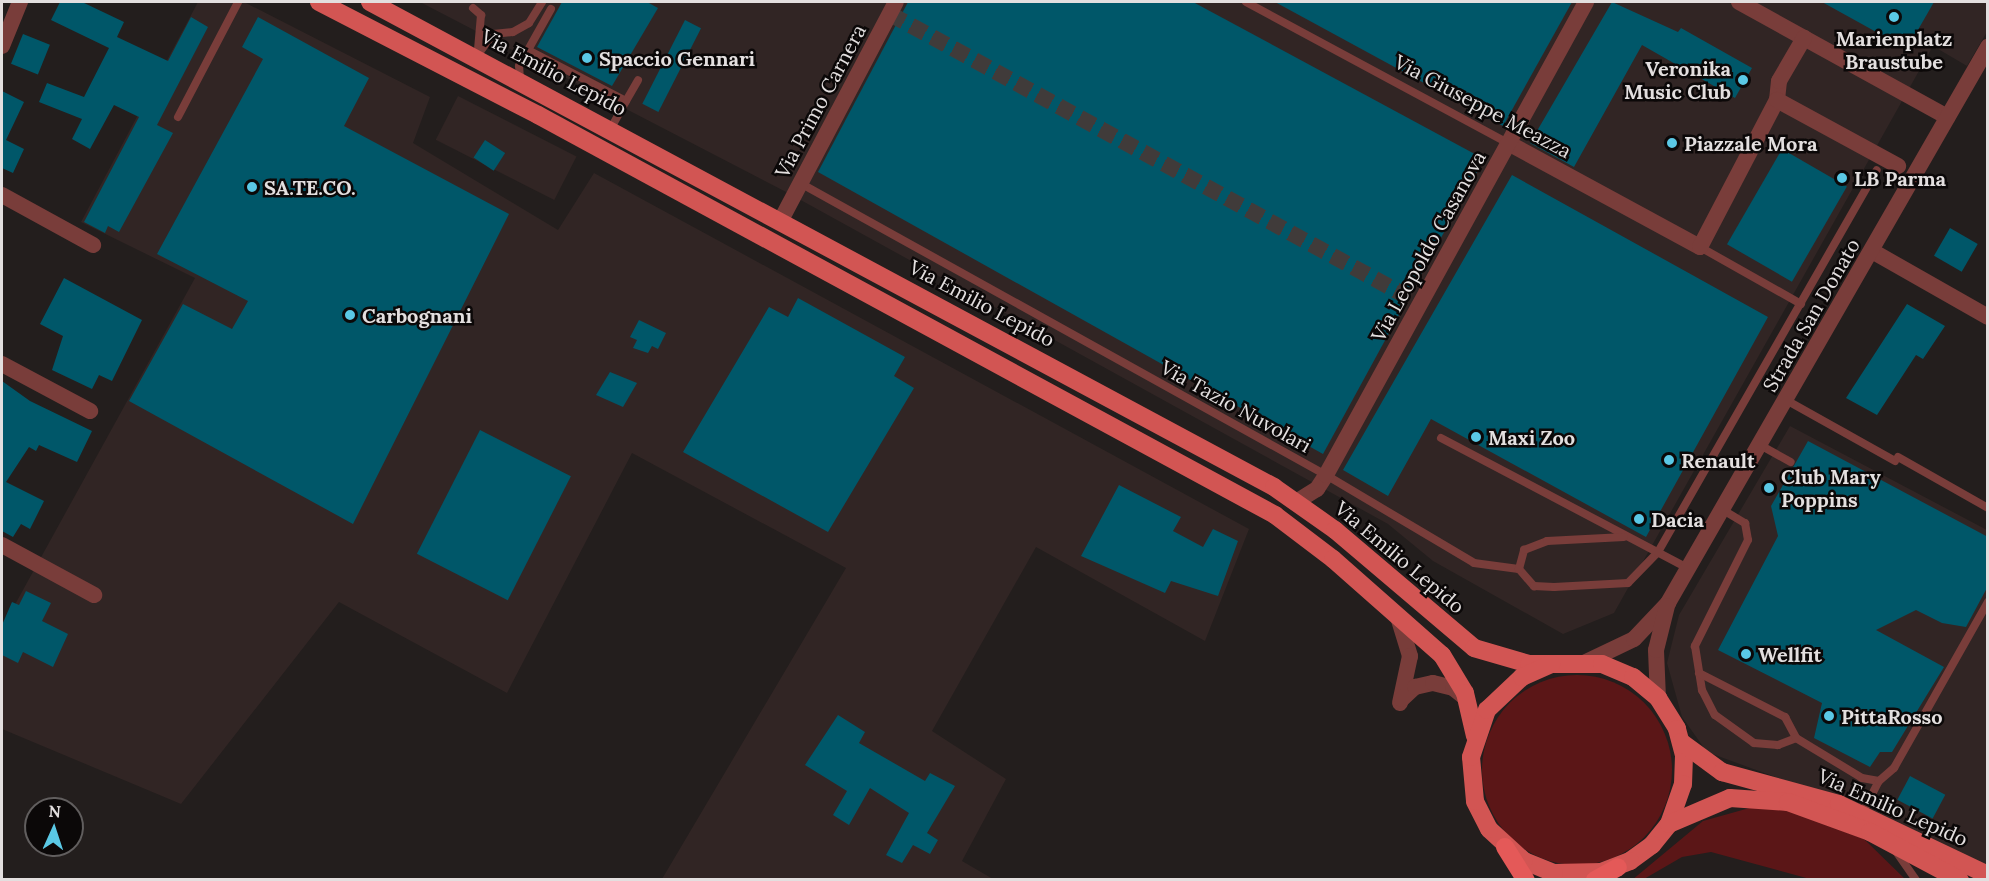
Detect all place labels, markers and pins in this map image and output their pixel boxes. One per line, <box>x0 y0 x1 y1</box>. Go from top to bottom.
marker: Marienplatz Braustube <box>1887 10 1901 24</box>
place label: Marienplatz Braustube <box>1836 27 1952 74</box>
place label: Spaccio Gennari <box>599 46 755 70</box>
marker: Spaccio Gennari <box>580 51 594 65</box>
place label: Veronika Music Club <box>1624 56 1731 103</box>
marker: Veronika Music Club <box>1736 73 1750 87</box>
place label: Piazzale Mora <box>1684 131 1817 155</box>
marker: Piazzale Mora <box>1665 136 1679 150</box>
place label: LB Parma <box>1854 166 1946 190</box>
marker: LB Parma <box>1835 171 1849 185</box>
place label: SA.TE.CO. <box>264 175 356 199</box>
marker: SA.TE.CO. <box>245 180 259 194</box>
place label: Carbognani <box>362 303 472 327</box>
marker: Carbognani <box>343 308 357 322</box>
place label: Maxi Zoo <box>1488 425 1575 449</box>
marker: Maxi Zoo <box>1469 430 1483 444</box>
place label: Renault <box>1681 448 1755 472</box>
marker: Renault <box>1662 453 1676 467</box>
place label: Club Mary Poppins <box>1781 464 1881 511</box>
marker: Club Mary Poppins <box>1762 481 1776 495</box>
place label: Dacia <box>1651 507 1704 531</box>
marker: Dacia <box>1632 512 1646 526</box>
place label: Wellfit <box>1758 642 1822 666</box>
marker: Wellfit <box>1739 647 1753 661</box>
place label: PittaRosso <box>1841 704 1943 728</box>
marker: PittaRosso <box>1822 709 1836 723</box>

